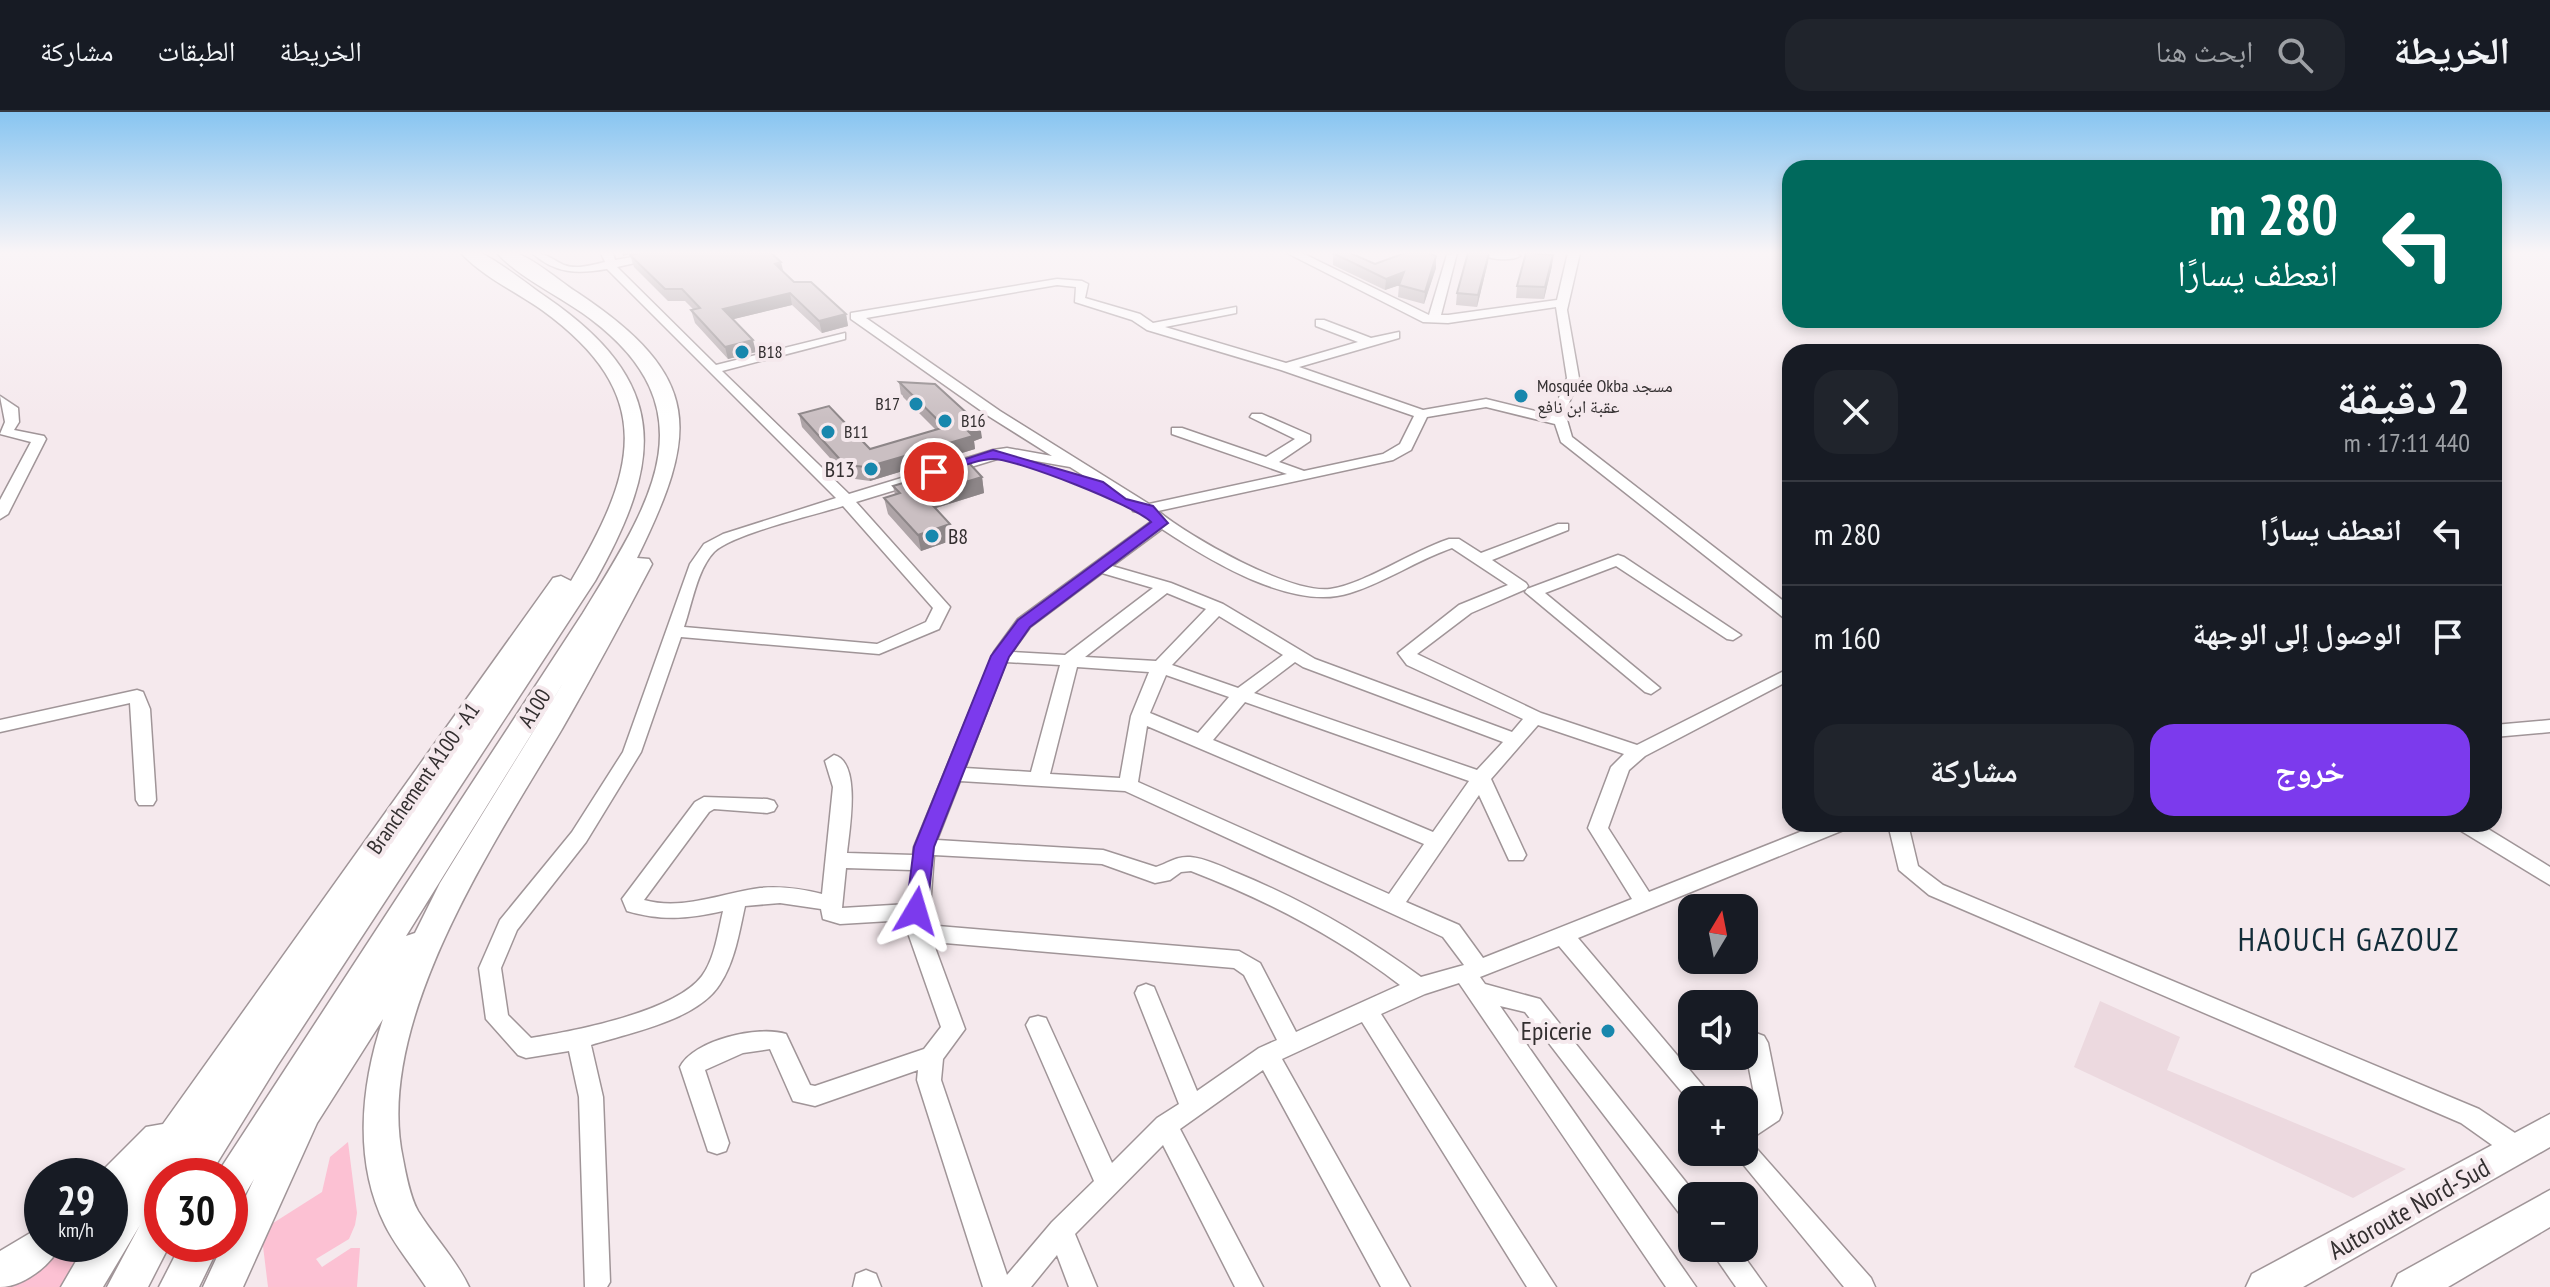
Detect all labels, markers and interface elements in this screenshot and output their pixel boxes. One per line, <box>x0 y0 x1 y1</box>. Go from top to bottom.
search box <box>1785 19 2345 91</box>
text: الخريطة <box>2393 25 2510 74</box>
text: ابحث هنا <box>2156 31 2253 70</box>
text: مشاركة <box>40 32 114 69</box>
text: الطبقات <box>158 32 235 69</box>
text: الخريطة <box>279 32 362 69</box>
icon: search <box>2273 33 2317 77</box>
text: 280 m <box>2209 178 2338 250</box>
icon: left <box>2366 192 2470 296</box>
text: انعطف يسارًا <box>2177 249 2338 296</box>
place label: B18 <box>758 340 783 363</box>
marker: B18 <box>733 343 751 361</box>
text: 2 دقيقة <box>2336 365 2470 427</box>
button: close <box>1814 370 1898 454</box>
place label: Mosquée Okba مسجد عقبة ابن نافع <box>1537 374 1673 419</box>
marker: Mosquée Okba مسجد عقبة ابن نافع <box>1512 387 1530 405</box>
place label: B17 <box>875 392 900 415</box>
marker: B17 <box>907 395 925 413</box>
place label: B16 <box>961 409 986 432</box>
marker: B16 <box>936 412 954 430</box>
place label: B11 <box>844 420 869 443</box>
marker: B11 <box>819 423 837 441</box>
text: 440 m · 17:11 <box>2344 426 2470 459</box>
pin <box>900 438 968 506</box>
icon: arrive <box>912 450 956 494</box>
place label: B13 <box>825 455 855 483</box>
marker: B13 <box>862 460 880 478</box>
text: انعطف يسارًا <box>2260 509 2402 548</box>
icon: left <box>2426 511 2470 555</box>
text: 280 m <box>1814 514 1880 553</box>
place label: B8 <box>948 522 968 550</box>
marker: B8 <box>923 527 941 545</box>
text: الوصول إلى الوجهة <box>2192 613 2402 652</box>
icon: arrive <box>2426 615 2470 659</box>
text: 160 m <box>1814 618 1880 657</box>
street label: A100 <box>511 683 557 732</box>
street label: Branchement A100 - A1 <box>360 697 486 859</box>
button: مشاركة <box>1814 724 2134 816</box>
button: خروج <box>2150 724 2470 816</box>
position arrow <box>874 869 958 953</box>
north arrow <box>1678 894 1758 974</box>
map controls <box>1678 894 1758 1262</box>
district label: HAOUCH GAZOUZ <box>2238 918 2460 960</box>
button: sound <box>1678 990 1758 1070</box>
place label: Epicerie <box>1521 1014 1592 1047</box>
marker: Epicerie <box>1599 1022 1617 1040</box>
button: + <box>1678 1086 1758 1166</box>
street label: Autoroute Nord-Sud <box>2322 1151 2495 1266</box>
speed limit sign: 30 <box>144 1158 248 1262</box>
text: 29 <box>57 1174 95 1226</box>
button: − <box>1678 1182 1758 1262</box>
text: km/h <box>58 1217 94 1243</box>

